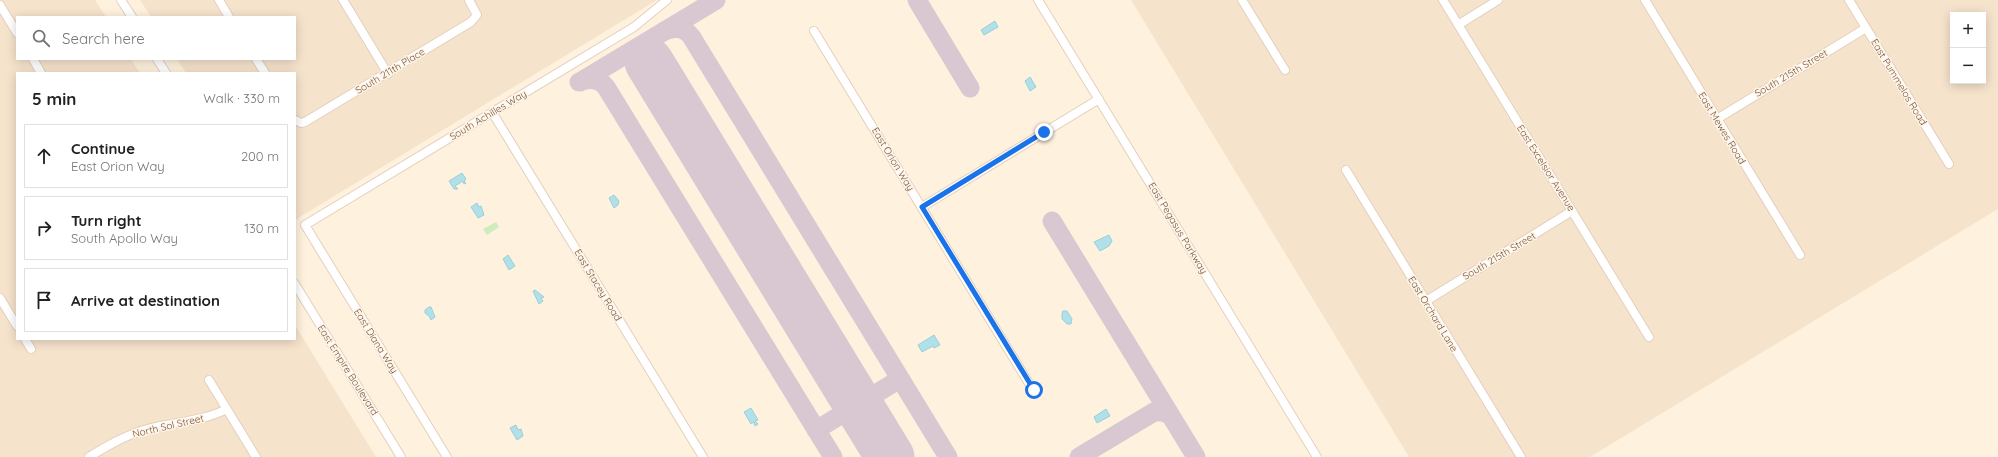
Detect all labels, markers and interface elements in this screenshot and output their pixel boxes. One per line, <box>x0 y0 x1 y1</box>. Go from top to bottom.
map controls <box>1950 12 1986 84</box>
button: + <box>1950 12 1986 48</box>
search box <box>16 16 296 60</box>
icon: search <box>30 27 52 49</box>
text: Search here <box>62 29 145 48</box>
street label: East Pummelos Road <box>1868 36 1930 128</box>
street label: South 211th Place <box>353 45 428 97</box>
street label: South 215th Street <box>1752 46 1830 100</box>
button: − <box>1950 48 1986 84</box>
street label: South Achilles Way <box>447 87 529 143</box>
text: 5 min <box>32 88 76 109</box>
text: Walk · 330 m <box>203 90 280 106</box>
street label: East Mewes Road <box>1695 90 1749 166</box>
street label: East Excelsior Avenue <box>1514 122 1578 214</box>
route end <box>1035 123 1053 141</box>
street label: East Orion Way <box>869 125 917 193</box>
text: Continue <box>71 139 135 158</box>
icon: ahead <box>33 145 55 167</box>
text: 200 m <box>241 148 279 164</box>
text: East Orion Way <box>71 158 165 174</box>
street label: East Pegasus Parkway <box>1146 180 1210 276</box>
text: Turn right <box>71 211 142 230</box>
icon: right <box>33 217 55 239</box>
text: 130 m <box>244 220 279 236</box>
street label: South 215th Street <box>1460 229 1538 283</box>
text: South Apollo Way <box>71 230 178 246</box>
street label: East Stacey Road <box>571 247 625 323</box>
street label: East Orchard Lane <box>1405 274 1461 354</box>
icon: arrive <box>33 289 55 311</box>
text: Arrive at destination <box>71 291 220 310</box>
street label: East Diana Way <box>351 306 401 376</box>
street label: East Empire Boulevard <box>315 322 381 418</box>
route start <box>1025 381 1043 399</box>
street label: North Sol Street <box>131 411 206 441</box>

